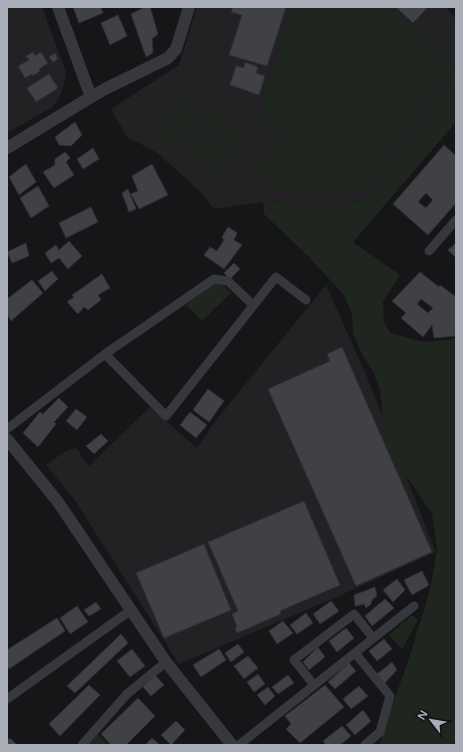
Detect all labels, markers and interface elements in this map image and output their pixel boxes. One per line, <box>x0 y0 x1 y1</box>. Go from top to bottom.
north arrow <box>411 700 451 740</box>
text: N <box>415 708 431 722</box>

